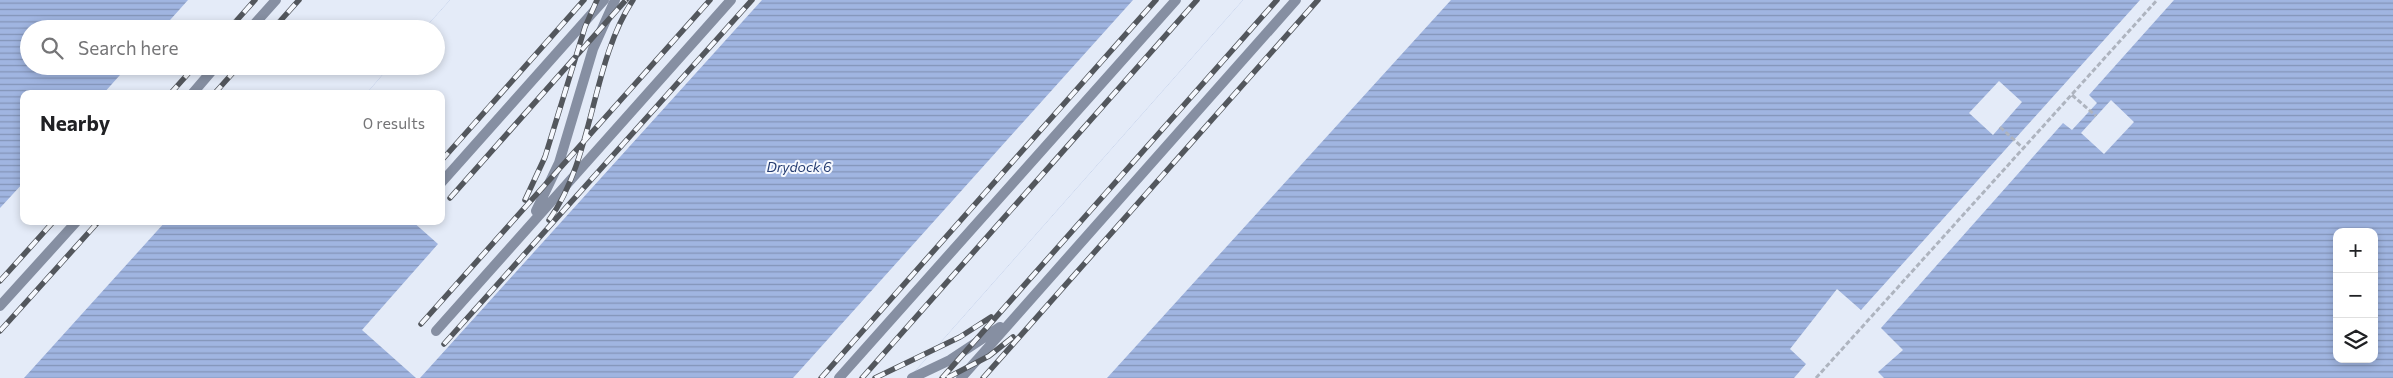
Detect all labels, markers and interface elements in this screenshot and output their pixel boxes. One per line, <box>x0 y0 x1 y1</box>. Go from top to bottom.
search box <box>20 20 445 75</box>
icon: search <box>38 34 66 62</box>
text: Search here <box>78 36 178 59</box>
text: Nearby <box>40 110 110 135</box>
text: 0 results <box>363 113 425 132</box>
water label: Drydock 6 <box>766 158 832 175</box>
map controls <box>2333 228 2378 363</box>
button: + <box>2333 228 2378 273</box>
button: − <box>2333 273 2378 318</box>
button: layers <box>2333 318 2378 363</box>

